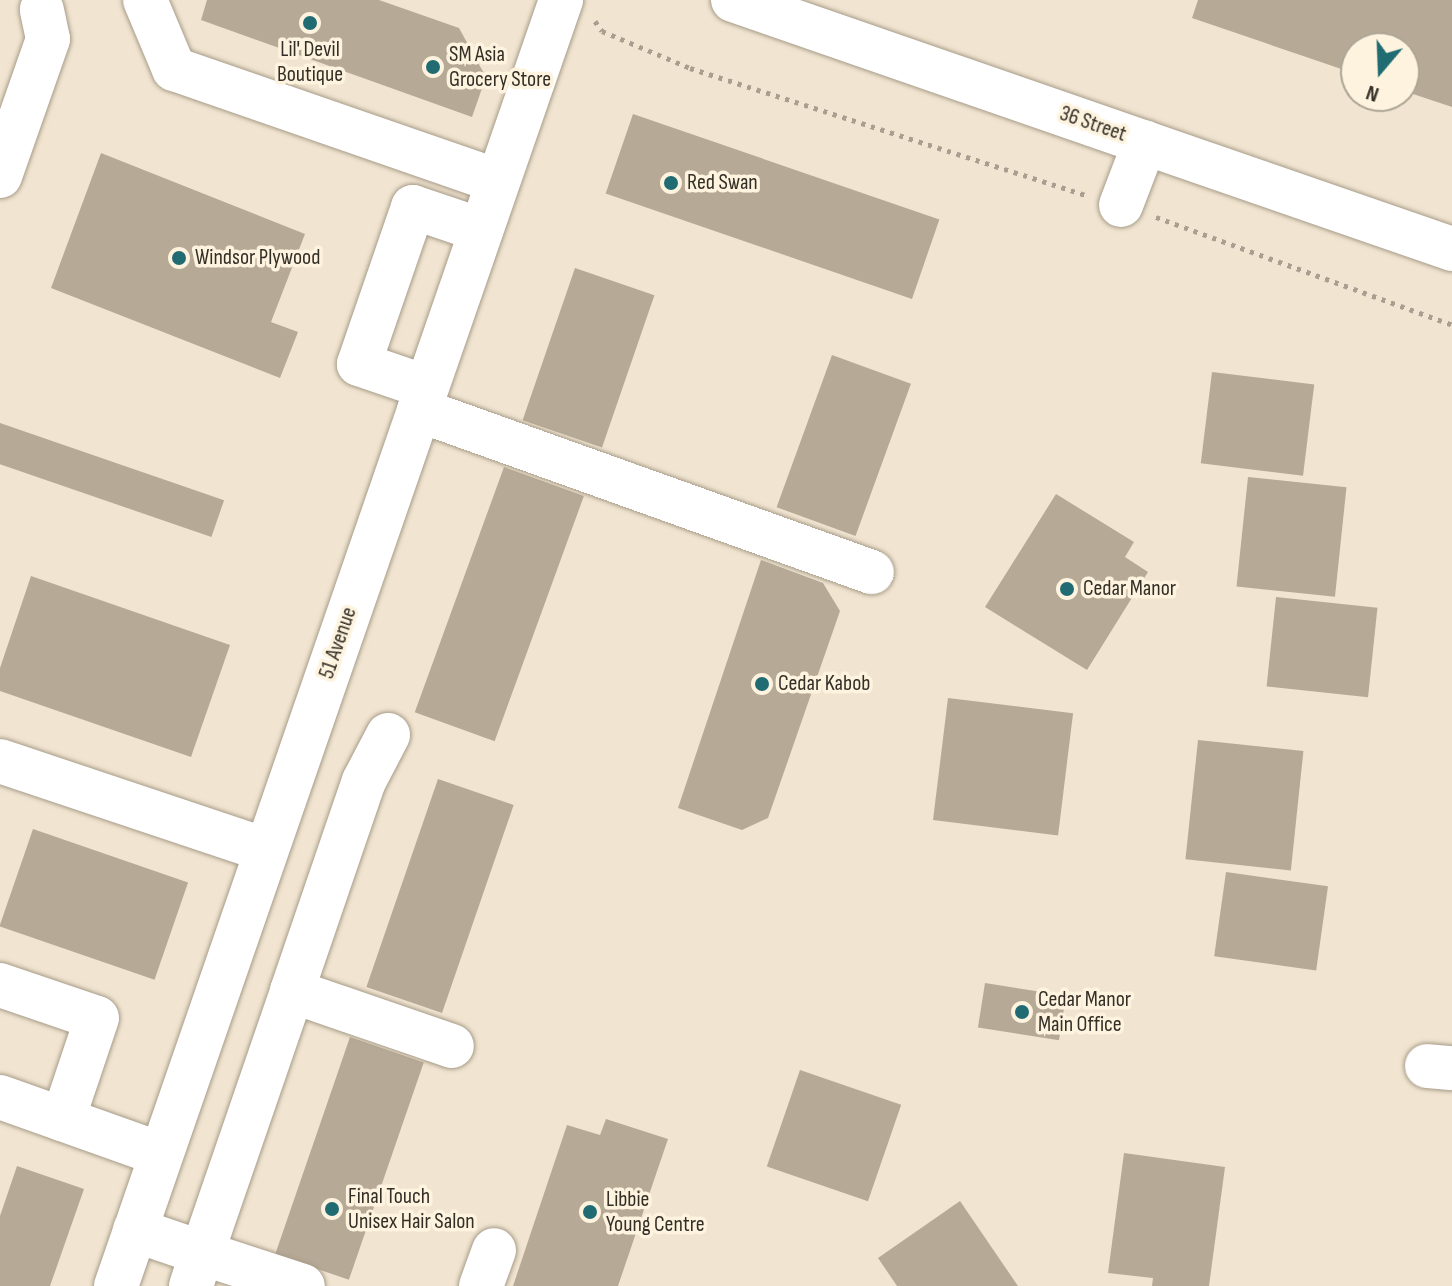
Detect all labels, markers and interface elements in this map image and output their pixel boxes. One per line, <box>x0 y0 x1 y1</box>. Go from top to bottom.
marker: Lil' Devil Boutique <box>301 14 319 32</box>
north arrow <box>1340 32 1420 112</box>
place label: Lil' Devil Boutique <box>277 36 343 88</box>
place label: SM Asia Grocery Store <box>449 41 551 92</box>
marker: SM Asia Grocery Store <box>424 58 442 76</box>
text: N <box>1363 79 1383 108</box>
street label: 36 Street <box>1056 100 1130 148</box>
place label: Red Swan <box>687 170 758 196</box>
marker: Red Swan <box>662 174 680 192</box>
place label: Windsor Plywood <box>195 245 320 271</box>
marker: Windsor Plywood <box>170 249 188 267</box>
place label: Cedar Manor <box>1083 576 1176 602</box>
marker: Cedar Manor <box>1058 580 1076 598</box>
street label: 51 Avenue <box>314 604 362 682</box>
place label: Cedar Kabob <box>778 671 870 697</box>
marker: Cedar Kabob <box>753 675 771 693</box>
place label: Cedar Manor Main Office <box>1038 986 1131 1038</box>
marker: Cedar Manor Main Office <box>1013 1003 1031 1021</box>
place label: Final Touch Unisex Hair Salon <box>348 1183 475 1234</box>
place label: Libbie Young Centre <box>606 1186 704 1238</box>
marker: Final Touch Unisex Hair Salon <box>323 1200 341 1218</box>
marker: Libbie Young Centre <box>581 1203 599 1221</box>

